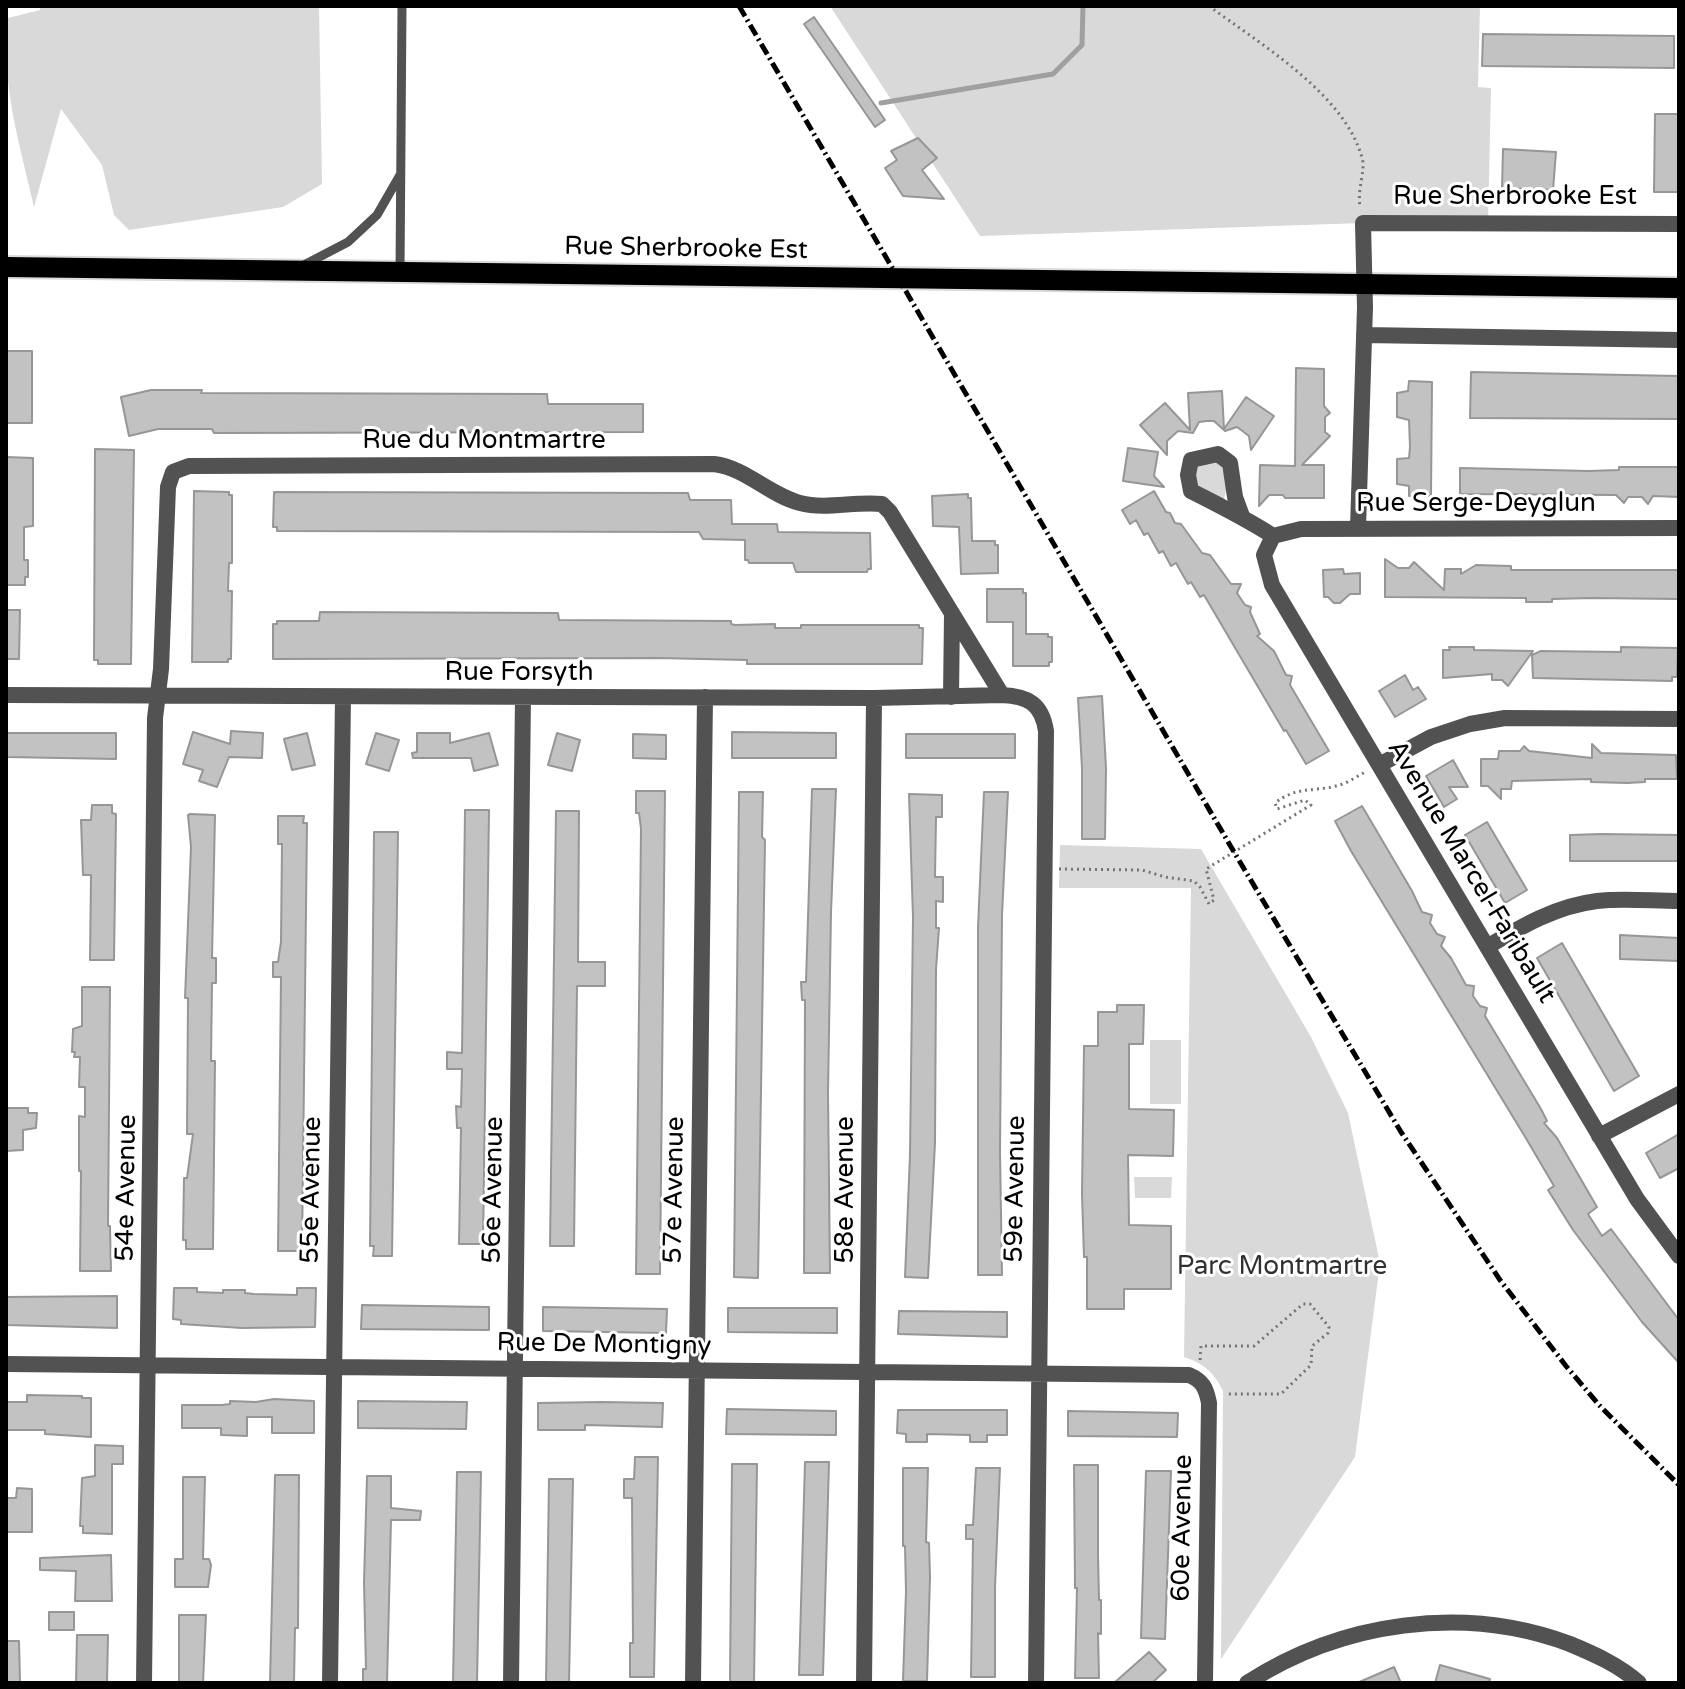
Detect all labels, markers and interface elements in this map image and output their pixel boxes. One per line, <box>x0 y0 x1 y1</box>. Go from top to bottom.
street label: Rue Sherbrooke Est <box>1393 181 1637 213</box>
street label: Rue Sherbrooke Est <box>564 231 808 267</box>
street label: Rue du Montmartre <box>362 425 606 457</box>
street label: Rue Serge-Deyglun <box>1356 488 1596 520</box>
street label: Rue Forsyth <box>444 657 594 689</box>
street label: Avenue Marcel-Faribault <box>1380 735 1562 1009</box>
street label: 54e Avenue <box>110 1114 144 1262</box>
street label: 59e Avenue <box>999 1115 1033 1263</box>
street label: 55e Avenue <box>295 1116 329 1264</box>
street label: 56e Avenue <box>477 1116 511 1264</box>
street label: 57e Avenue <box>658 1116 692 1264</box>
street label: 58e Avenue <box>830 1116 862 1264</box>
park label: Parc Montmartre <box>1177 1251 1387 1283</box>
street label: Rue De Montigny <box>496 1328 712 1362</box>
street label: 60e Avenue <box>1166 1454 1200 1602</box>

